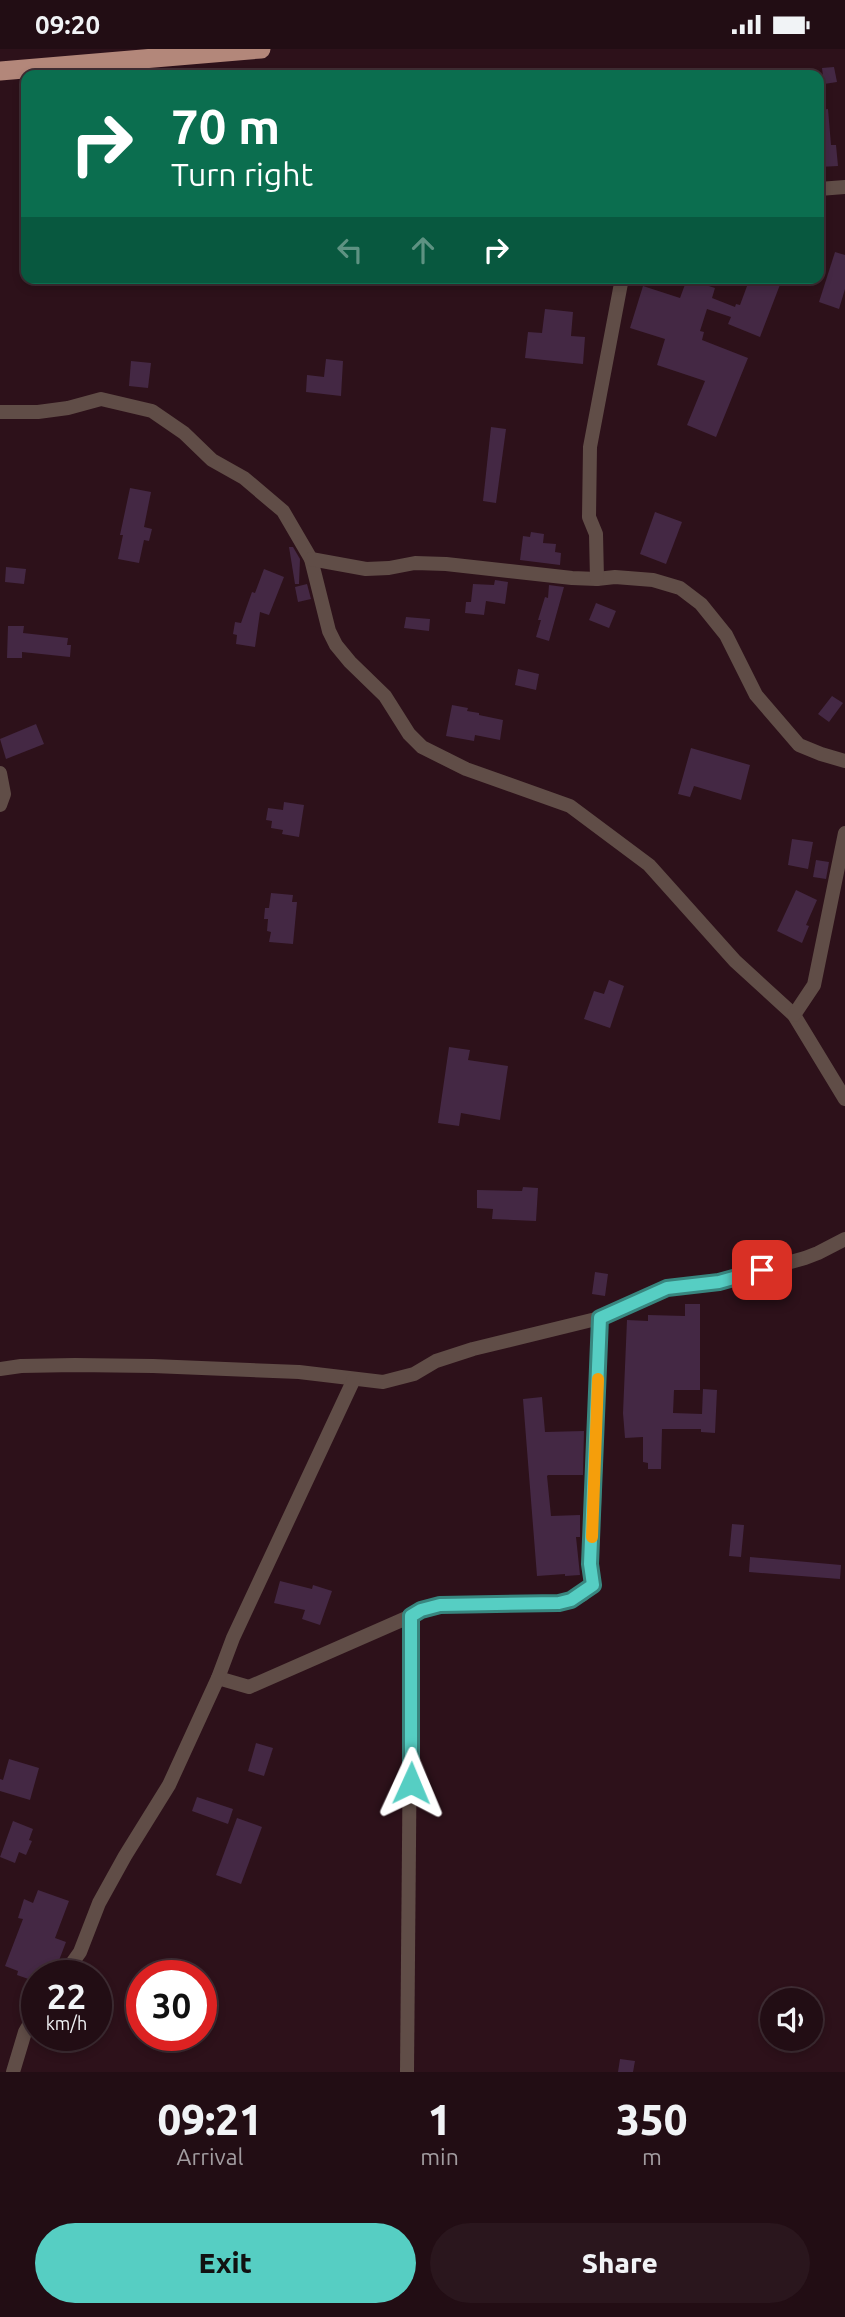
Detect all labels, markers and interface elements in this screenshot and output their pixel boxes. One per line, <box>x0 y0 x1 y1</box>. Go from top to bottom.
text: 09:20 <box>35 10 100 39</box>
icon: right <box>56 98 147 189</box>
text: 70 m <box>171 98 280 153</box>
text: Turn right <box>171 156 313 192</box>
icon: left <box>331 231 369 269</box>
icon: ahead <box>404 231 442 269</box>
icon: right <box>477 231 515 269</box>
pin <box>732 1240 792 1300</box>
icon: arrive <box>743 1251 781 1289</box>
position arrow <box>374 1746 448 1820</box>
speed limit sign: 30 <box>126 1960 217 2051</box>
text: 22 <box>47 1976 86 2016</box>
map controls <box>760 1988 823 2051</box>
button: sound <box>760 1988 823 2051</box>
text: km/h <box>46 2013 87 2033</box>
text: 09:21 <box>158 2096 263 2143</box>
text: 1 <box>428 2096 451 2143</box>
text: 350 <box>616 2096 687 2143</box>
text: Arrival <box>177 2144 244 2169</box>
text: min <box>420 2144 459 2169</box>
text: m <box>642 2144 662 2169</box>
button: Exit <box>35 2223 416 2303</box>
button: Share <box>430 2223 810 2303</box>

